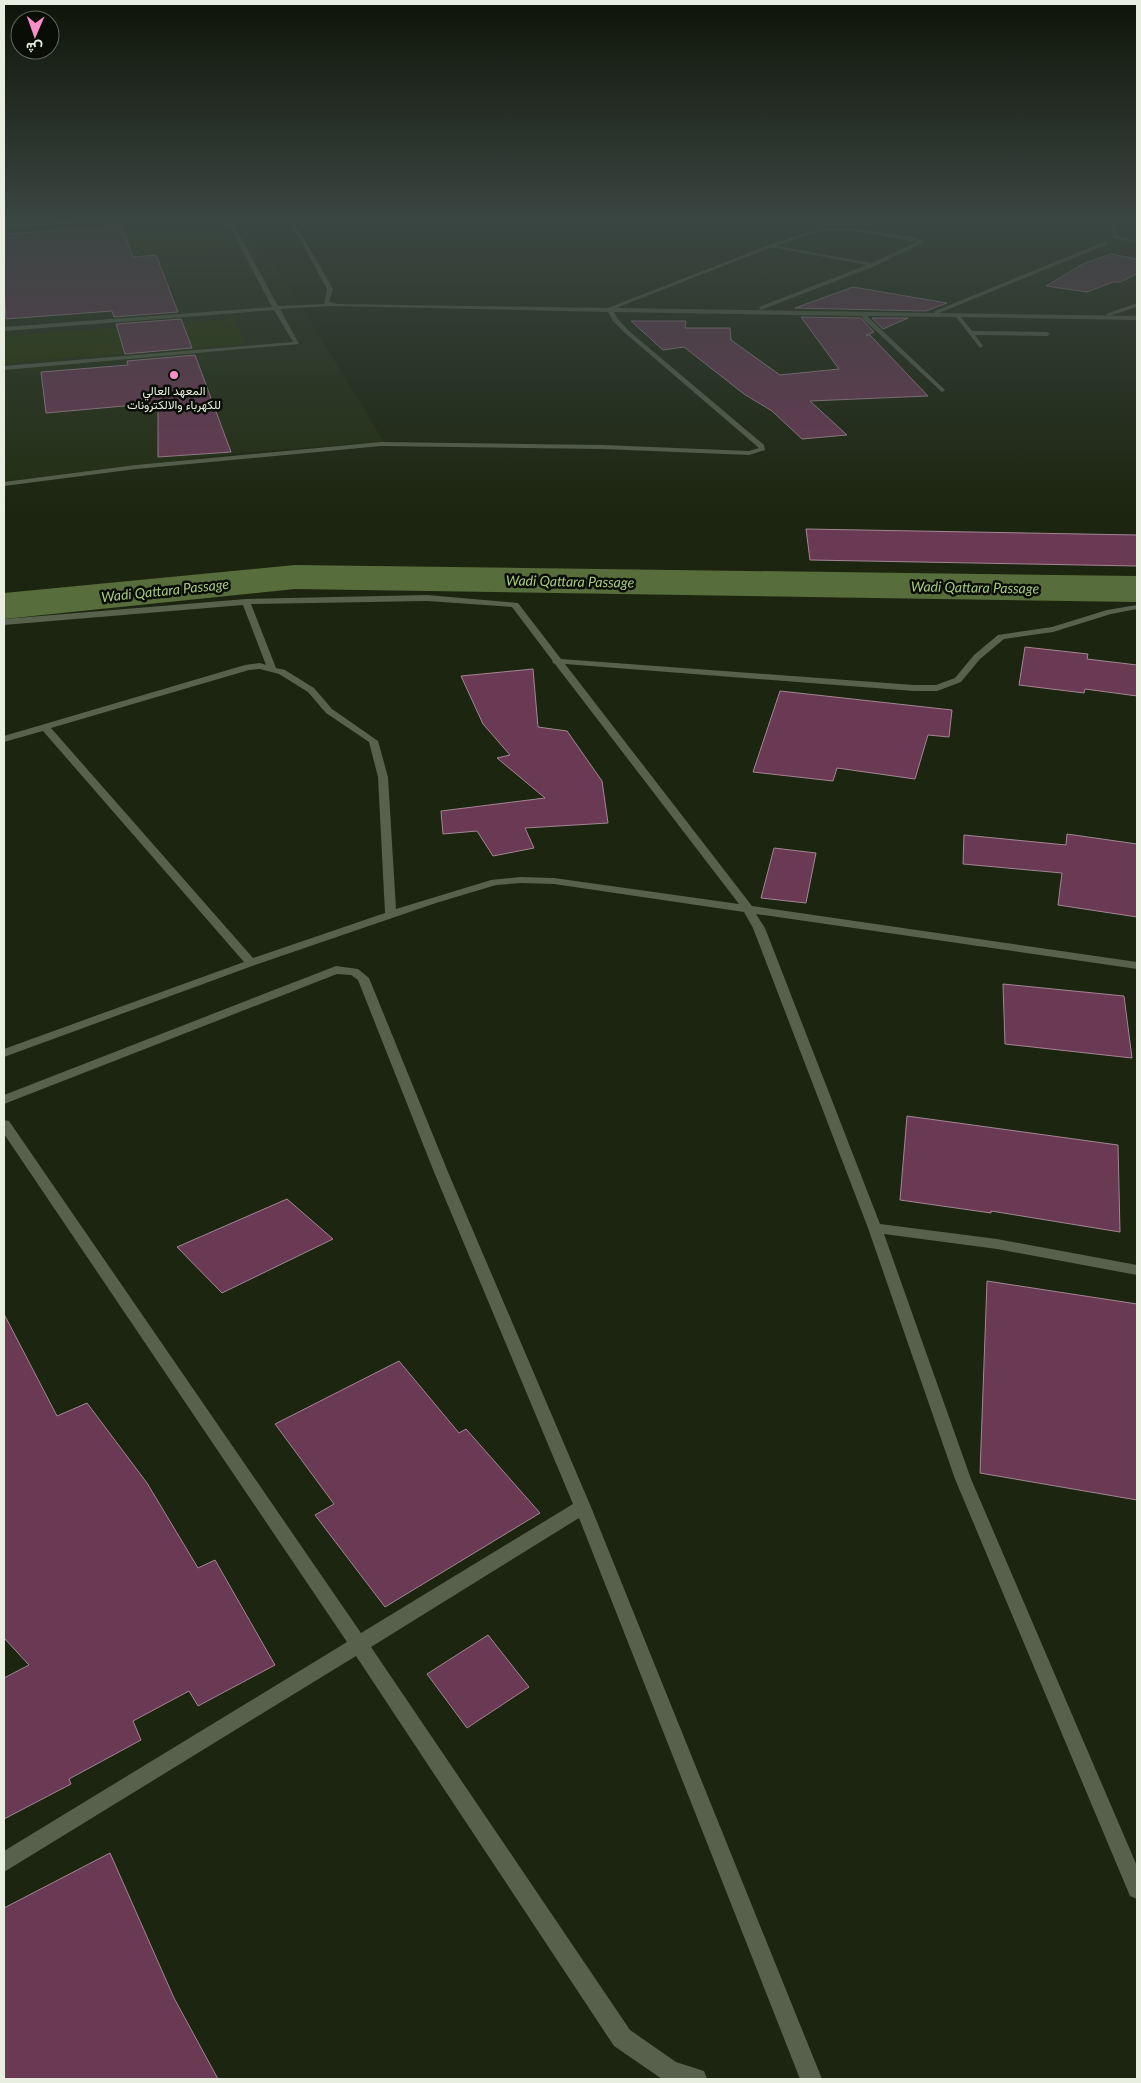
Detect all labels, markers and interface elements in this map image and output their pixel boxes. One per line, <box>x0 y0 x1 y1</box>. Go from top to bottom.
north arrow <box>10 10 60 60</box>
text: ش <box>26 39 43 57</box>
marker: المعهد العالي للكهرباء والالكترونات <box>168 369 180 381</box>
place label: المعهد العالي للكهرباء والالكترونات <box>127 383 221 413</box>
water label: Wadi Qattara Passage <box>506 571 635 591</box>
water label: Wadi Qattara Passage <box>100 575 230 605</box>
water label: Wadi Qattara Passage <box>911 577 1040 597</box>

